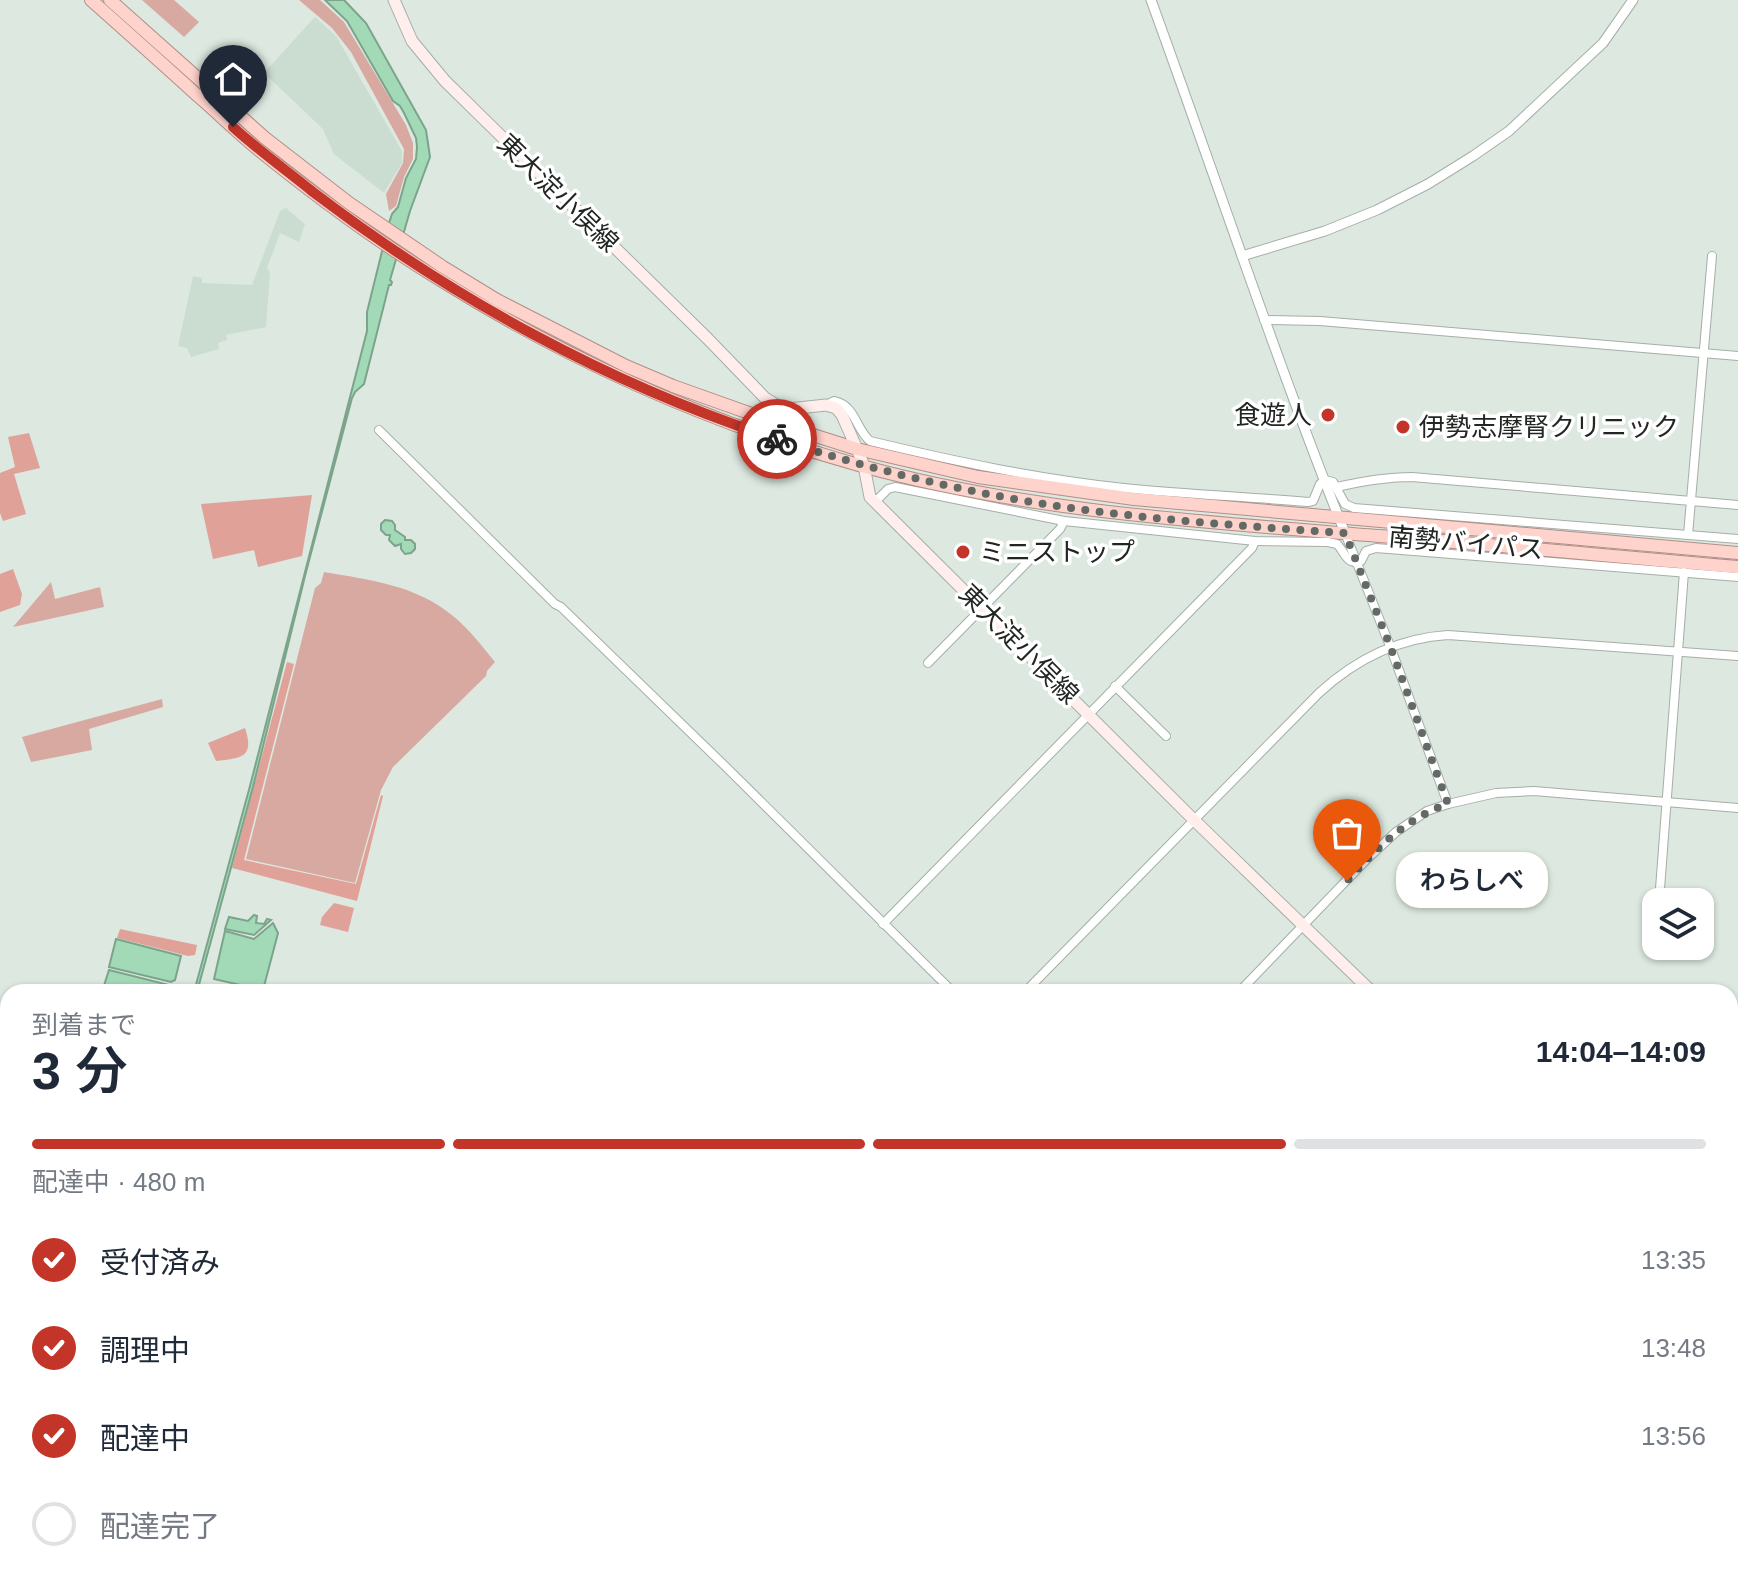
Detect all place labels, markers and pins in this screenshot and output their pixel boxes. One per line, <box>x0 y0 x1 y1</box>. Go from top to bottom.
pin <box>199 45 267 127</box>
place label: 食遊人 <box>1234 400 1312 430</box>
marker: 食遊人 <box>1319 406 1337 424</box>
place label: 伊勢志摩腎クリニック <box>1419 412 1679 442</box>
marker: 伊勢志摩腎クリニック <box>1394 418 1412 436</box>
place label: ミニストップ <box>979 537 1135 567</box>
marker: ミニストップ <box>954 543 972 561</box>
pin <box>1313 799 1381 881</box>
callout: わらしべ <box>1395 853 1547 909</box>

